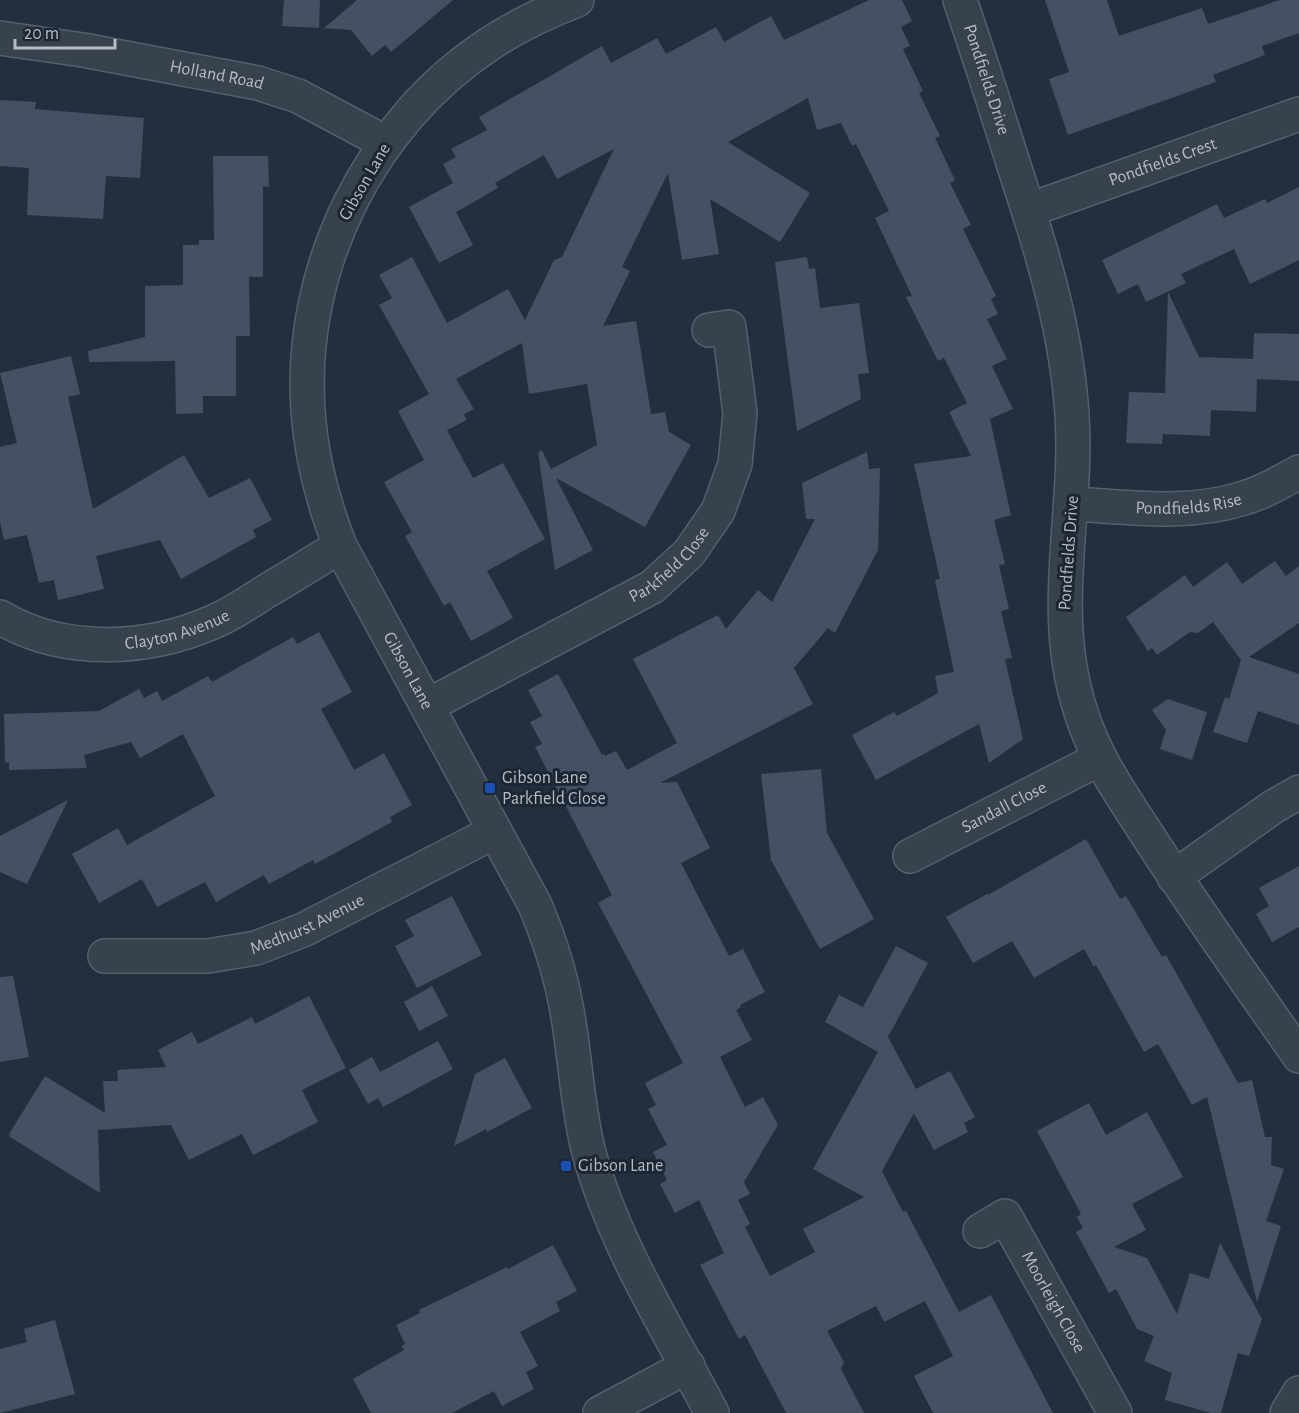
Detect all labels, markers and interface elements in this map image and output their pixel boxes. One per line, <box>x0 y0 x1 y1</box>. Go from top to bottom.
scale bar <box>15 12 116 50</box>
street label: Pondfields Drive <box>960 22 1013 137</box>
text: 20 m <box>24 25 59 43</box>
street label: Holland Road <box>168 58 266 93</box>
street label: Pondfields Crest <box>1106 135 1219 190</box>
street label: Gibson Lane <box>336 141 394 223</box>
street label: Pondfields Rise <box>1135 490 1244 518</box>
street label: Pondfields Drive <box>1056 495 1082 611</box>
street label: Parkfield Close <box>626 524 713 606</box>
street label: Clayton Avenue <box>124 607 233 653</box>
street label: Gibson Lane <box>380 629 436 713</box>
place label: Gibson Lane Parkfield Close <box>502 769 606 808</box>
street label: Sandall Close <box>959 778 1050 837</box>
marker: Gibson Lane Parkfield Close <box>483 781 497 795</box>
street label: Medhurst Avenue <box>248 891 367 958</box>
place label: Gibson Lane <box>578 1157 663 1175</box>
marker: Gibson Lane <box>559 1159 573 1173</box>
street label: Moorleigh Close <box>1018 1249 1089 1356</box>

